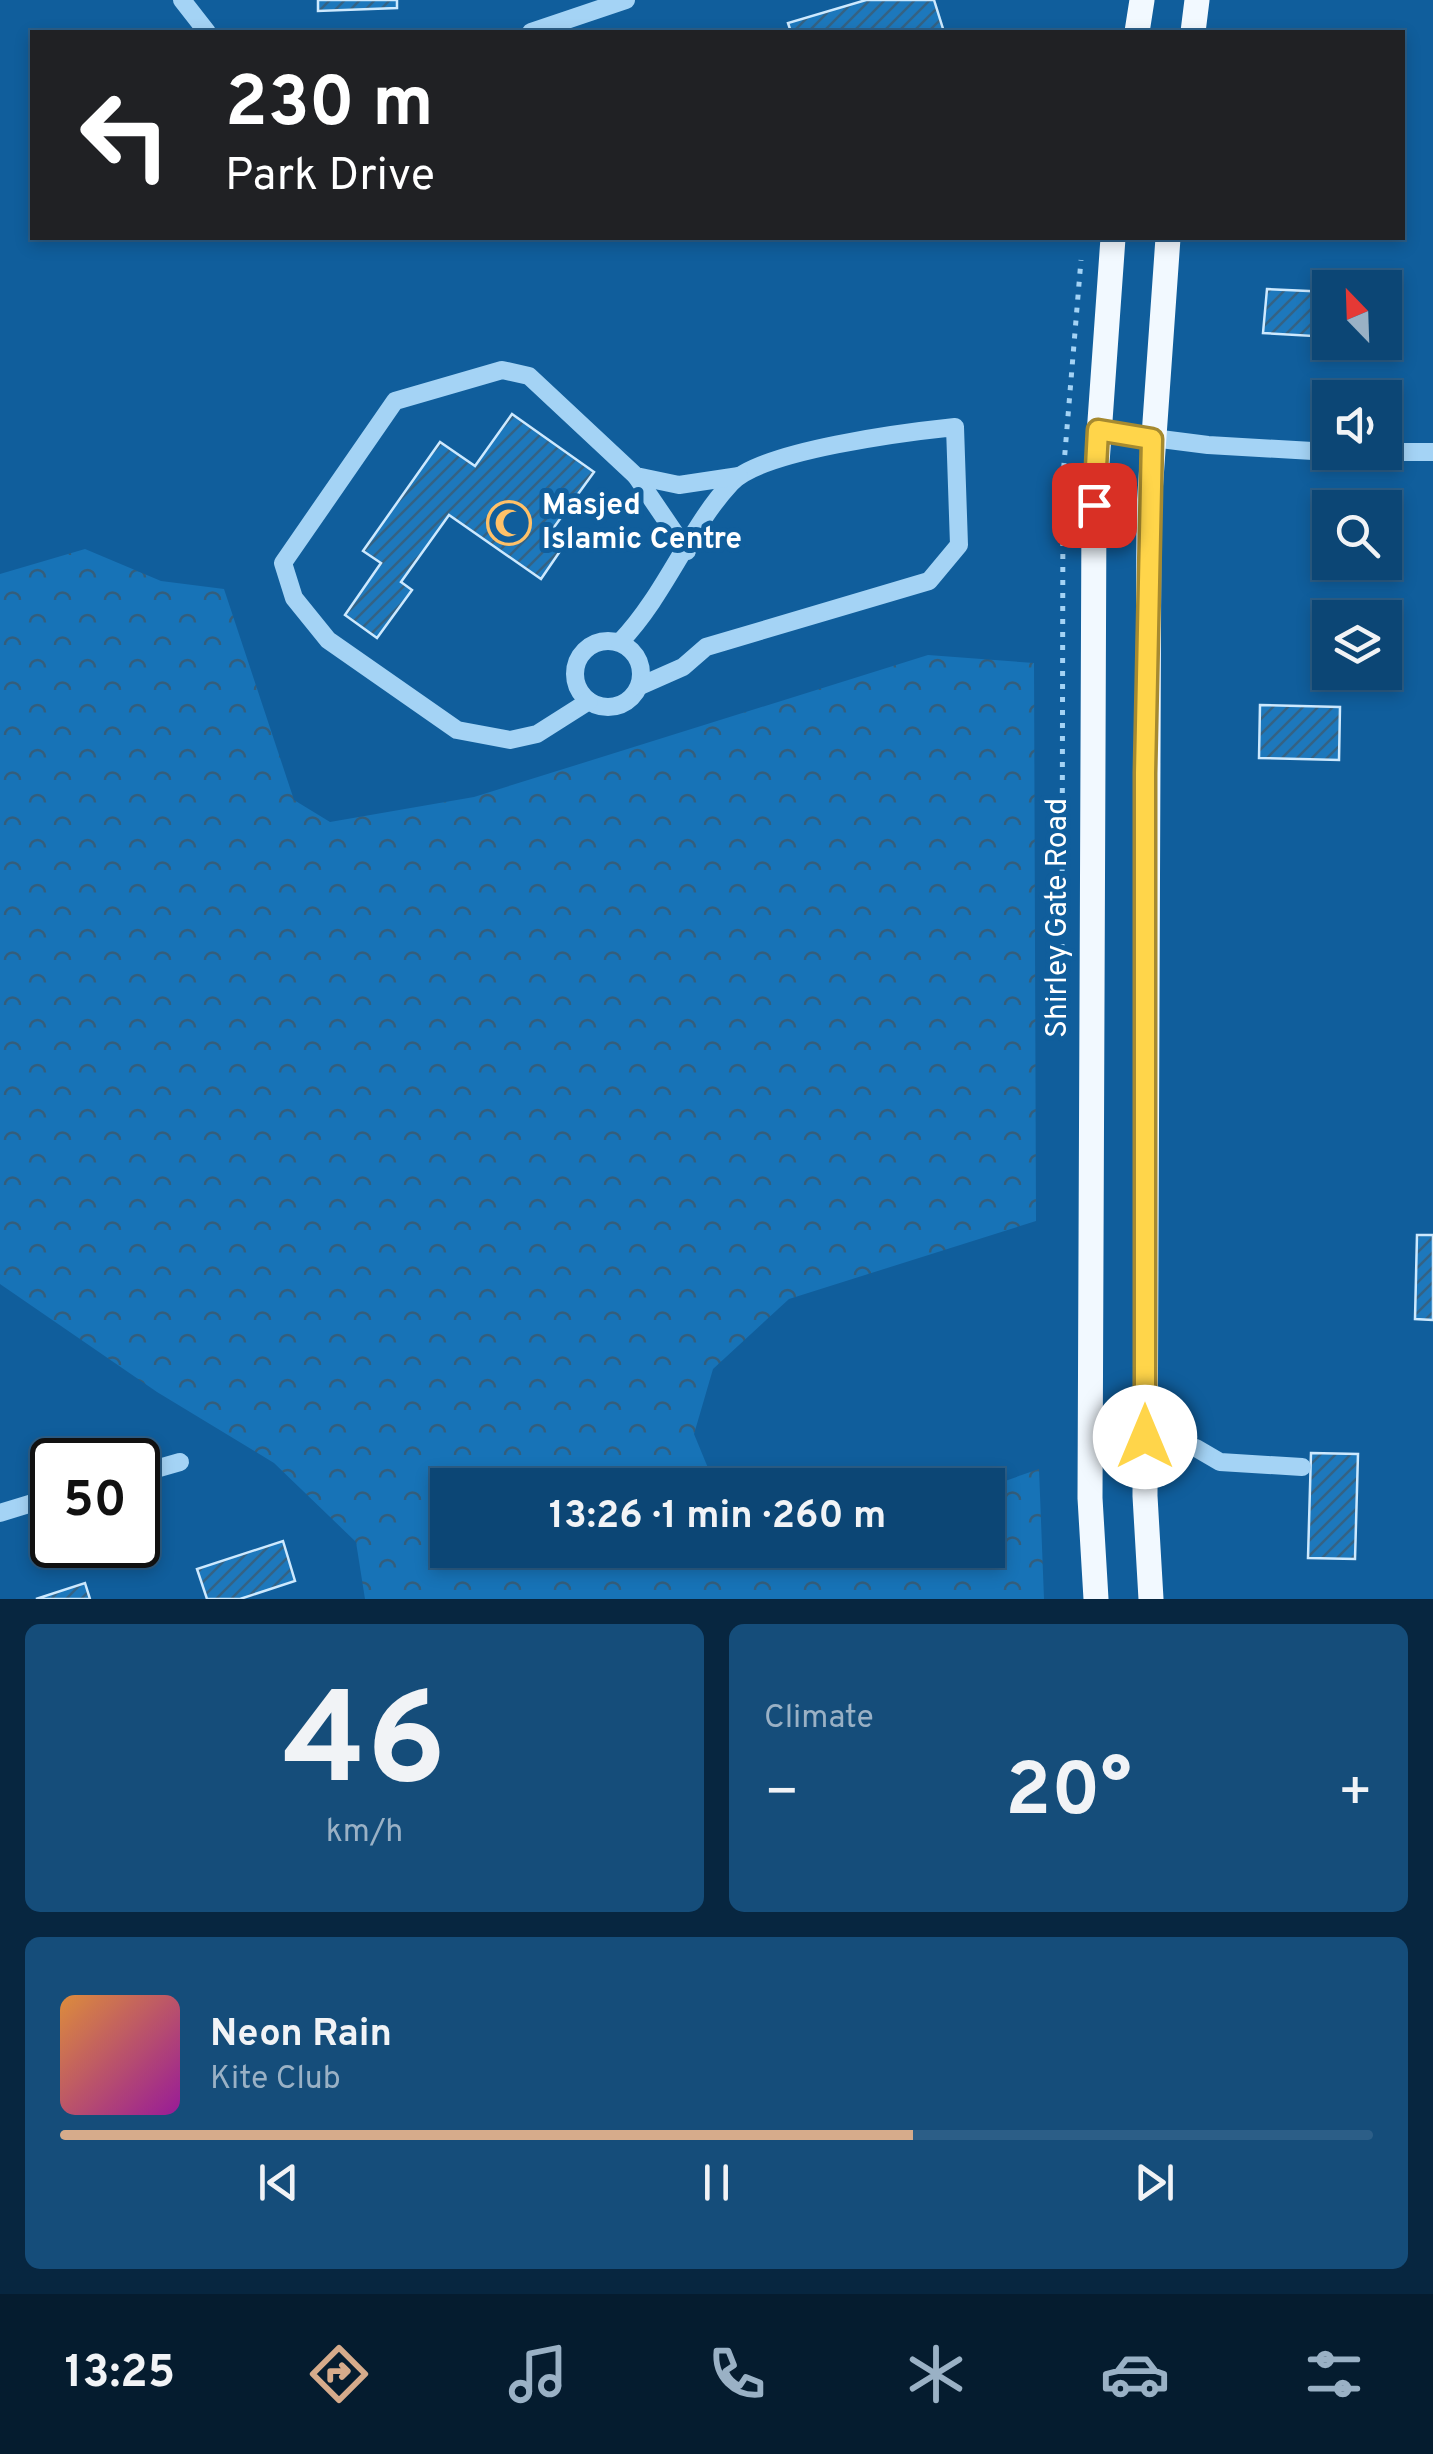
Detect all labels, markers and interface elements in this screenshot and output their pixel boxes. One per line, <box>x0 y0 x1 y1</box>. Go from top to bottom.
text: 230 m <box>225 62 434 151</box>
icon: left <box>60 70 190 200</box>
text: Park Drive <box>225 149 435 206</box>
north arrow <box>1312 270 1402 360</box>
map controls <box>1312 270 1402 690</box>
button: sound <box>1312 380 1402 470</box>
pin <box>1052 463 1137 548</box>
icon: arrive <box>1067 478 1122 533</box>
place label: Masjed Islamic Centre <box>542 488 742 559</box>
button: search <box>1312 490 1402 580</box>
mosque icon: Masjed Islamic Centre <box>486 500 532 546</box>
button: layers <box>1312 600 1402 690</box>
street label: Shirley Gate Road <box>1040 798 1077 1038</box>
position arrow <box>1093 1385 1197 1489</box>
speed limit sign: 50 <box>30 1438 160 1568</box>
text: 13:26 · 1 min · 260 m <box>549 1493 886 1542</box>
text: 46 <box>283 1665 446 1830</box>
text: Climate <box>764 1699 874 1739</box>
text: 20° <box>1005 1747 1132 1842</box>
text: − <box>764 1760 799 1830</box>
text: + <box>1338 1760 1373 1830</box>
text: km/h <box>326 1813 403 1853</box>
text: Neon Rain <box>210 2011 392 2060</box>
text: Kite Club <box>210 2060 341 2100</box>
icon: previous <box>251 2155 306 2210</box>
icon: pause <box>689 2155 744 2210</box>
icon: next <box>1127 2155 1182 2210</box>
icon: directions <box>304 2339 374 2409</box>
icon: music <box>503 2339 573 2409</box>
icon: phone <box>702 2339 772 2409</box>
icon: climate <box>901 2339 971 2409</box>
icon: car <box>1100 2339 1170 2409</box>
icon: filters <box>1299 2339 1369 2409</box>
text: 13:25 <box>64 2346 175 2403</box>

